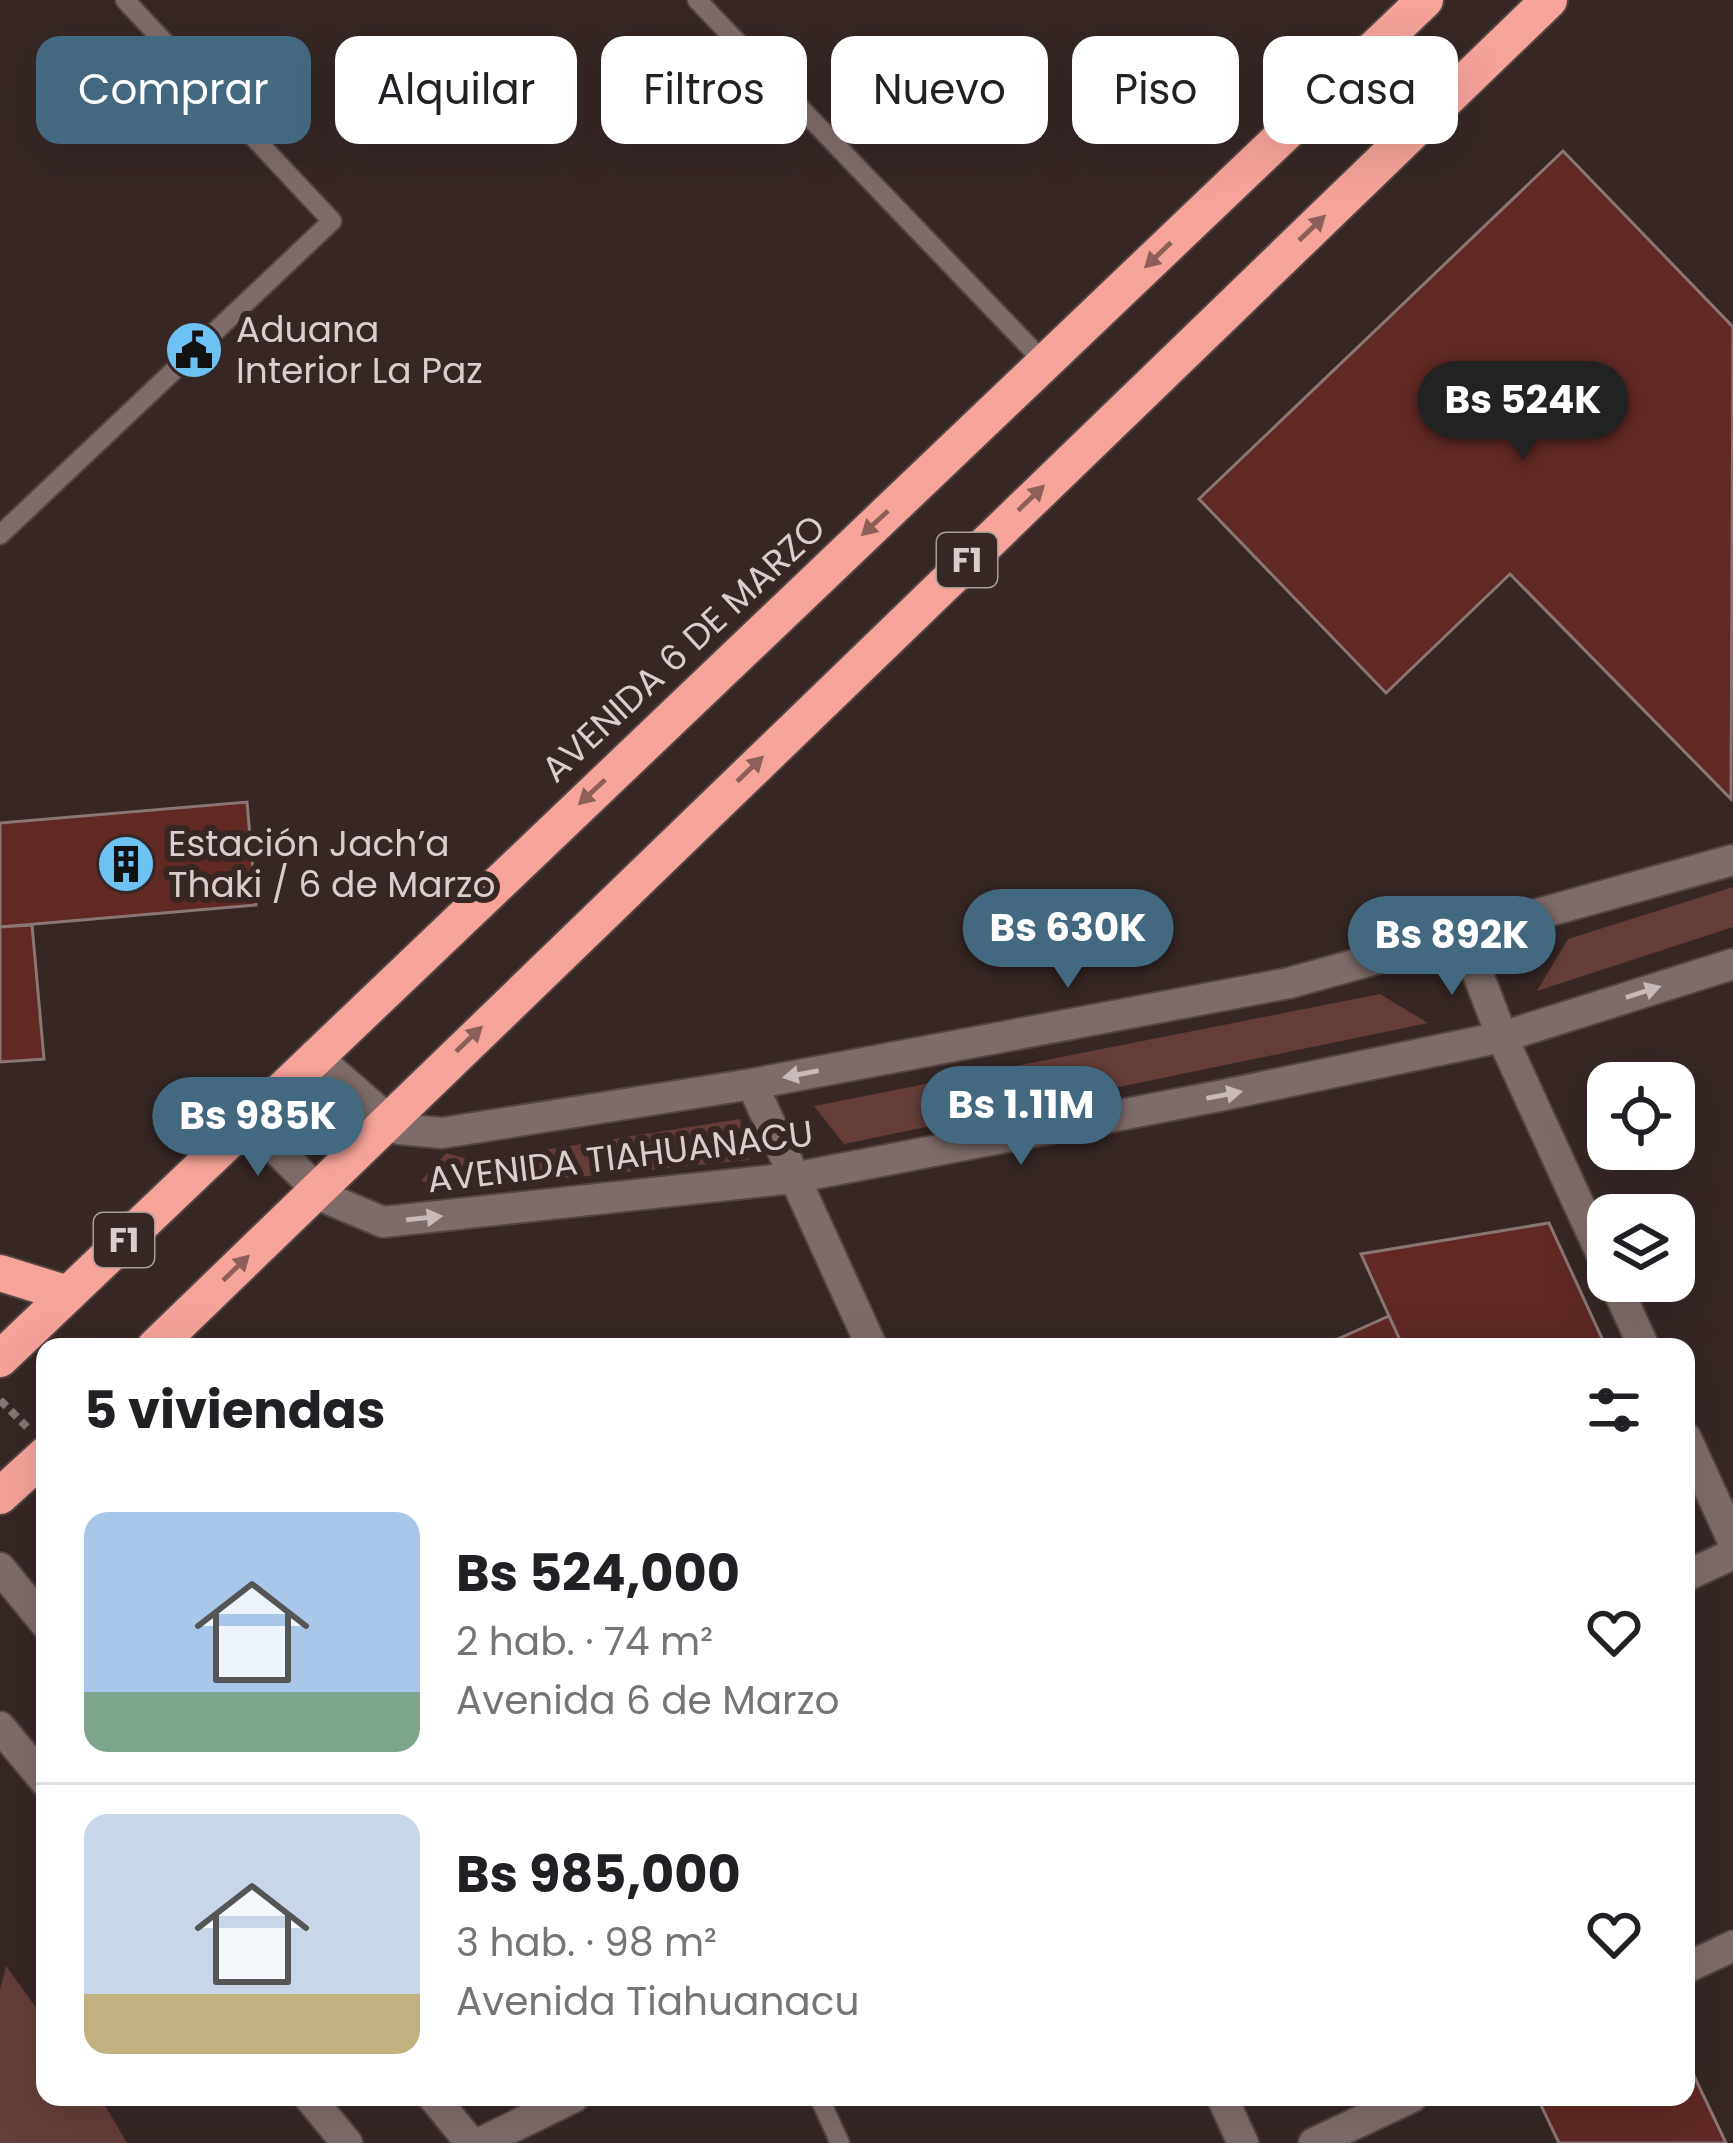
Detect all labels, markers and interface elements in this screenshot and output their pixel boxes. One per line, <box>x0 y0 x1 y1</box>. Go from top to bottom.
chip: Comprar <box>36 36 311 144</box>
chip: Alquilar <box>335 36 577 144</box>
chip: Filtros <box>601 36 807 144</box>
chip: Nuevo <box>831 36 1048 144</box>
chip: Piso <box>1072 36 1239 144</box>
chip: Casa <box>1263 36 1458 144</box>
one-way arrow <box>1298 214 1327 242</box>
one-way arrow <box>1144 240 1173 268</box>
place label: Aduana Interior La Paz <box>236 304 483 396</box>
public building icon: Aduana Interior La Paz <box>163 319 225 381</box>
pin: Bs 524K <box>1412 361 1634 463</box>
text: Bs 524K <box>1445 372 1601 427</box>
one-way arrow <box>1017 485 1046 513</box>
street label: AVENIDA 6 DE MARZO <box>530 503 837 794</box>
one-way arrow <box>861 509 890 537</box>
road number: F1 <box>937 533 997 587</box>
one-way arrow <box>736 755 765 783</box>
one-way arrow <box>578 777 607 805</box>
place label: Estación Jach’a Thaki / 6 de Marzo <box>168 818 496 910</box>
building icon: Estación Jach’a Thaki / 6 de Marzo <box>95 833 157 895</box>
pin: Bs 630K <box>957 889 1179 991</box>
pin: Bs 892K <box>1341 896 1563 998</box>
text: Bs 630K <box>990 900 1146 955</box>
text: Bs 892K <box>1375 907 1529 962</box>
one-way arrow <box>1625 982 1662 1001</box>
one-way arrow <box>455 1026 484 1054</box>
map controls <box>1587 1062 1695 1302</box>
button: locate <box>1587 1062 1695 1170</box>
one-way arrow <box>782 1065 819 1084</box>
pin: Bs 1.11M <box>897 1066 1145 1168</box>
pin: Bs 985K <box>147 1077 369 1179</box>
text: Bs 1.11M <box>948 1077 1094 1132</box>
one-way arrow <box>1206 1085 1243 1104</box>
text: Bs 985K <box>179 1088 337 1143</box>
street label: AVENIDA TIAHUANACU <box>424 1108 816 1205</box>
button: layers <box>1587 1194 1695 1302</box>
one-way arrow <box>406 1208 443 1227</box>
road number: F1 <box>94 1213 154 1267</box>
one-way arrow <box>222 1254 250 1282</box>
text: 5 viviendas <box>84 1374 385 1446</box>
icon: filters <box>1581 1377 1647 1443</box>
text: Bs 524,000 <box>456 1537 740 1609</box>
icon: home <box>180 1560 324 1704</box>
icon: heart <box>1581 1599 1647 1665</box>
text: 2 hab. · 74 m² <box>456 1614 713 1669</box>
text: Avenida 6 de Marzo <box>456 1673 839 1728</box>
text: Bs 985,000 <box>456 1838 741 1910</box>
icon: home <box>180 1862 324 2006</box>
icon: heart <box>1581 1901 1647 1967</box>
text: 3 hab. · 98 m² <box>456 1915 717 1970</box>
text: Avenida Tiahuanacu <box>456 1974 859 2029</box>

